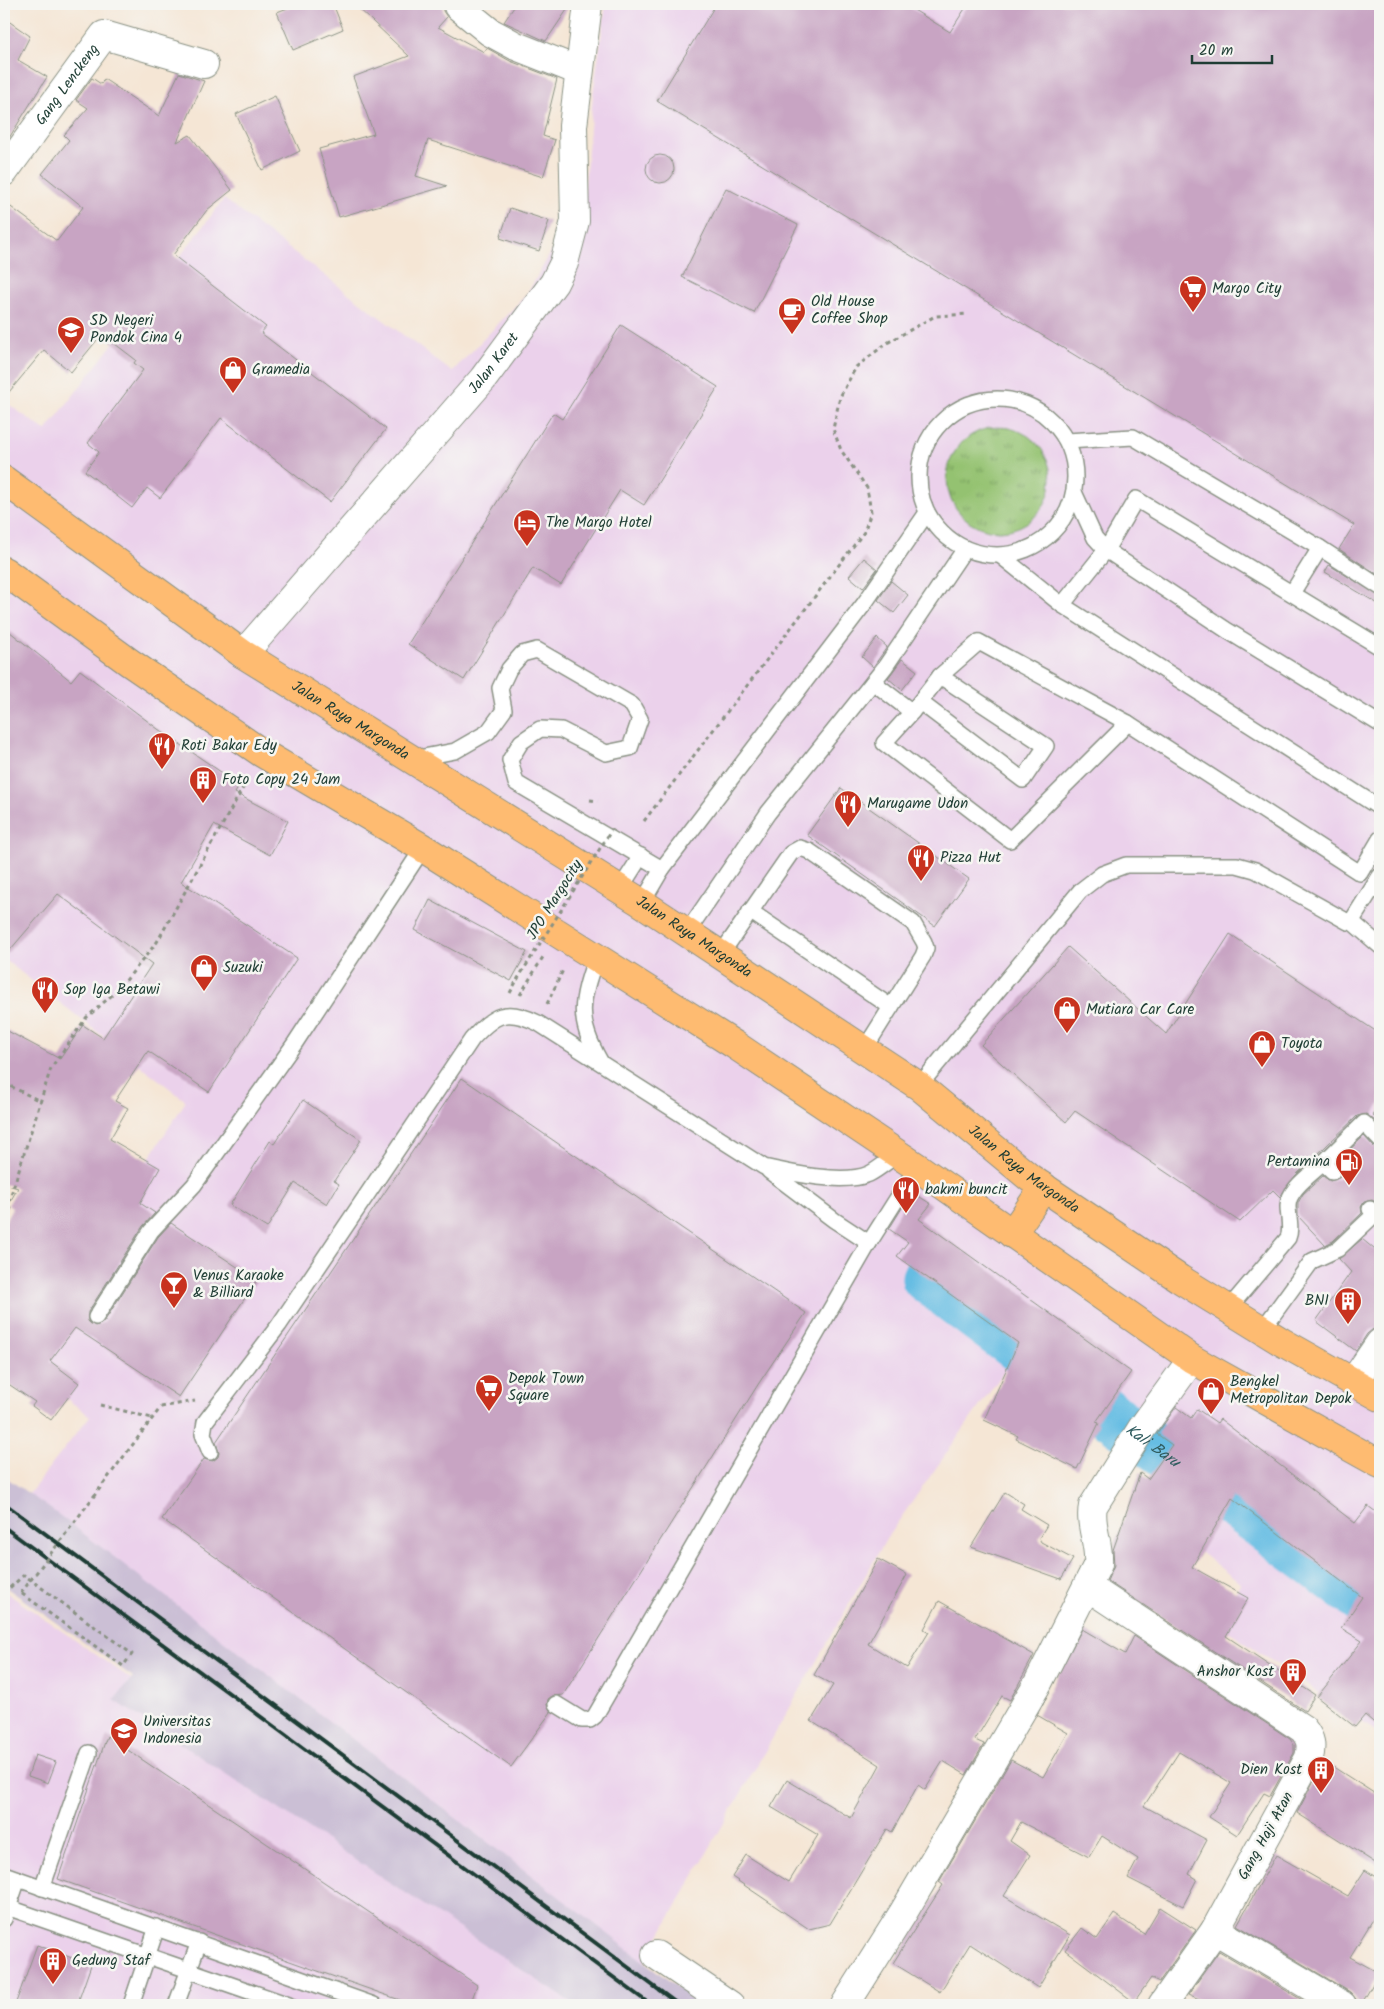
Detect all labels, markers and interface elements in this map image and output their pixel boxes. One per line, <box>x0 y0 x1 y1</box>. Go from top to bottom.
scale bar <box>1192 32 1272 64</box>
street label: Gang Lenckeng <box>30 39 106 131</box>
text: 20 m <box>1199 39 1233 63</box>
supermarket icon: Margo City <box>1178 274 1208 313</box>
place label: Margo City <box>1212 277 1282 301</box>
place label: Old House Coffee Shop <box>811 290 888 331</box>
cafe icon: Old House Coffee Shop <box>777 296 807 335</box>
place label: SD Negeri Pondok Cina 4 <box>90 309 182 350</box>
school or university icon: SD Negeri Pondok Cina 4 <box>56 315 86 354</box>
street label: Jalan Karet <box>463 327 526 400</box>
shop icon: Gramedia <box>218 355 248 394</box>
place label: Gramedia <box>252 358 310 382</box>
hotel icon: The Margo Hotel <box>512 508 542 547</box>
place label: The Margo Hotel <box>546 511 652 535</box>
street label: Jalan Raya Margonda <box>287 675 414 767</box>
restaurant icon: Roti Bakar Edy <box>147 731 177 770</box>
place label: Roti Bakar Edy <box>181 734 278 758</box>
building icon: Foto Copy 24 Jam <box>188 765 218 804</box>
place label: Foto Copy 24 Jam <box>222 768 340 792</box>
restaurant icon: Marugame Udon <box>833 789 863 828</box>
place label: Marugame Udon <box>867 792 968 816</box>
restaurant icon: Pizza Hut <box>906 843 936 882</box>
place label: Pizza Hut <box>940 846 1001 870</box>
street label: JPO Margocity <box>521 854 590 945</box>
street label: Jalan Raya Margonda <box>631 890 757 984</box>
shop icon: Suzuki <box>189 953 219 992</box>
place label: Suzuki <box>223 956 264 980</box>
restaurant icon: Sop Iga Betawi <box>30 975 60 1014</box>
place label: Sop Iga Betawi <box>64 978 161 1002</box>
shop icon: Mutiara Car Care <box>1052 995 1082 1034</box>
place label: Mutiara Car Care <box>1086 998 1194 1022</box>
shop icon: Toyota <box>1247 1029 1277 1068</box>
place label: Toyota <box>1281 1032 1323 1056</box>
street label: Jalan Raya Margonda <box>963 1119 1084 1220</box>
fuel station icon: Pertamina <box>1334 1147 1364 1186</box>
place label: Pertamina <box>1267 1150 1330 1174</box>
restaurant icon: bakmi buncit <box>891 1175 921 1214</box>
place label: bakmi buncit <box>925 1178 1008 1202</box>
place label: Venus Karaoke & Billiard <box>193 1264 284 1305</box>
bar icon: Venus Karaoke & Billiard <box>159 1270 189 1309</box>
building icon: BNI <box>1333 1286 1363 1325</box>
place label: BNI <box>1305 1289 1329 1313</box>
place label: Depok Town Square <box>508 1367 584 1408</box>
place label: Bengkel Metropolitan Depok <box>1230 1370 1353 1411</box>
supermarket icon: Depok Town Square <box>474 1373 504 1412</box>
shop icon: Bengkel Metropolitan Depok <box>1196 1376 1226 1415</box>
water label: Kali Baru <box>1120 1417 1187 1475</box>
building icon: Anshor Kost <box>1278 1657 1308 1696</box>
place label: Anshor Kost <box>1197 1660 1274 1684</box>
place label: Universitas Indonesia <box>143 1710 211 1751</box>
school or university icon: Universitas Indonesia <box>109 1716 139 1755</box>
building icon: Dien Kost <box>1306 1755 1336 1794</box>
place label: Dien Kost <box>1240 1758 1302 1782</box>
street label: Gang Haji Atan <box>1232 1787 1300 1885</box>
building icon: Gedung Staf <box>38 1946 68 1985</box>
place label: Gedung Staf <box>72 1949 152 1973</box>

